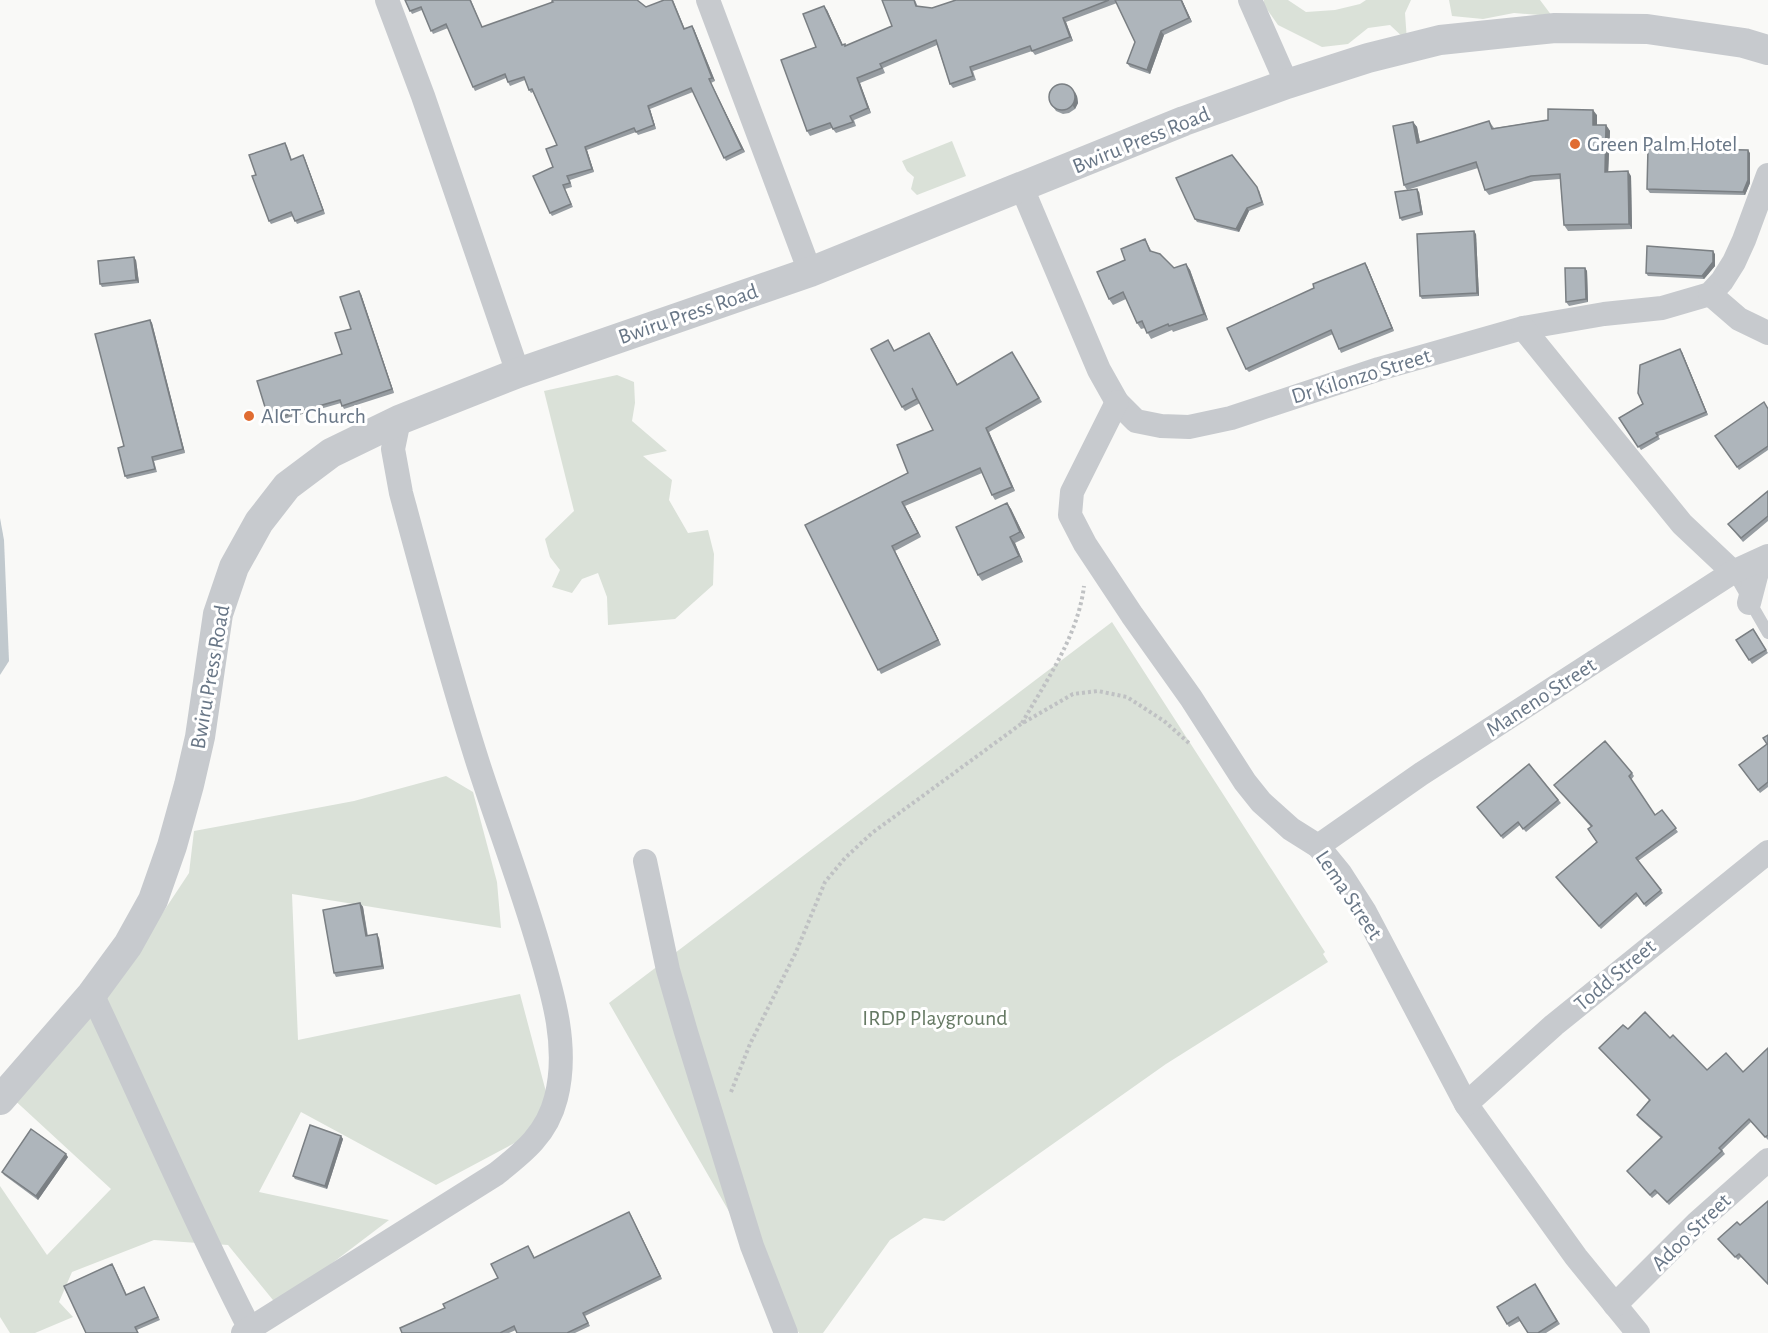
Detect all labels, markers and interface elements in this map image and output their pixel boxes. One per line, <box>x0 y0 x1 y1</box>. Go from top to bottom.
street label: Bwiru Press Road <box>1069 102 1213 178</box>
place label: Green Palm Hotel <box>1587 133 1738 155</box>
marker: Green Palm Hotel <box>1568 137 1582 151</box>
street label: Bwiru Press Road <box>615 280 761 348</box>
street label: Dr Kilonzo Street <box>1289 344 1433 408</box>
place label: AICT Church <box>261 405 366 427</box>
marker: AICT Church <box>242 409 256 423</box>
street label: Bwiru Press Road <box>186 603 234 751</box>
street label: Maneno Street <box>1482 653 1600 741</box>
street label: Lema Street <box>1311 846 1387 944</box>
street label: Todd Street <box>1570 935 1660 1015</box>
park label: IRDP Playground <box>862 1007 1008 1029</box>
street label: Adoo Street <box>1647 1189 1735 1275</box>

